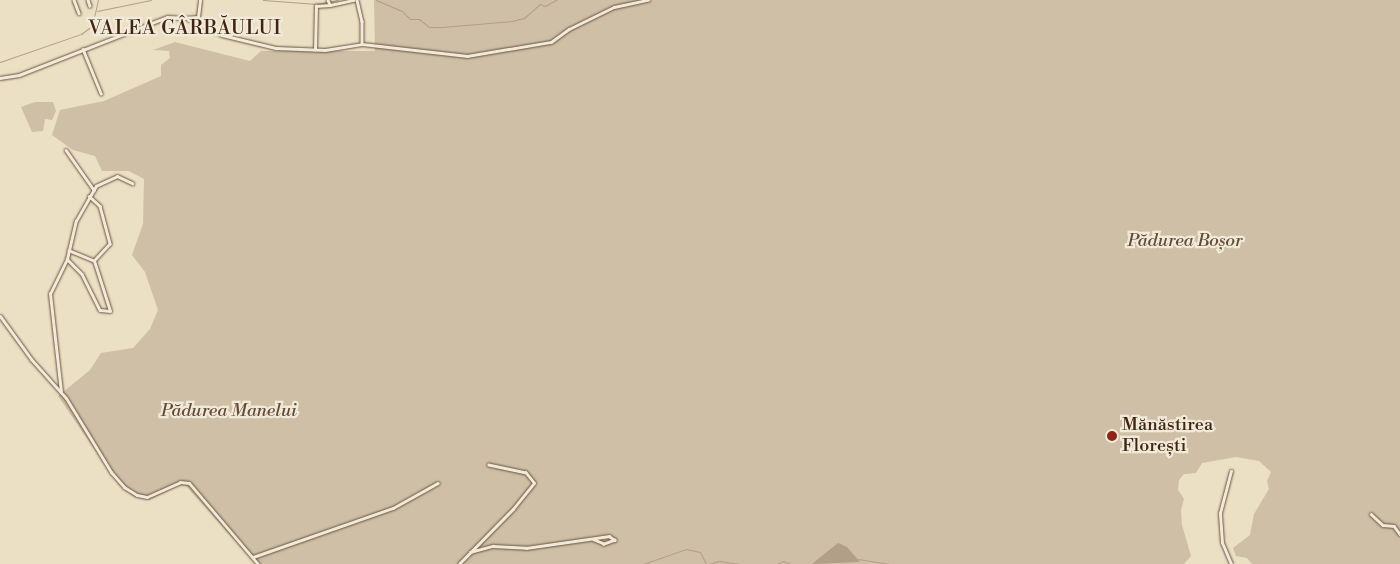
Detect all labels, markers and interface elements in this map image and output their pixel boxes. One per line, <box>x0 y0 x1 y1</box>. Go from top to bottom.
district label: VALEA GÂRBĂULUI <box>86 18 284 40</box>
park label: Pădurea Boșor <box>1127 230 1243 252</box>
park label: Pădurea Manelui <box>161 400 297 422</box>
place label: Mănăstirea Florești <box>1122 415 1213 458</box>
marker: Mănăstirea Florești <box>1106 430 1118 442</box>

